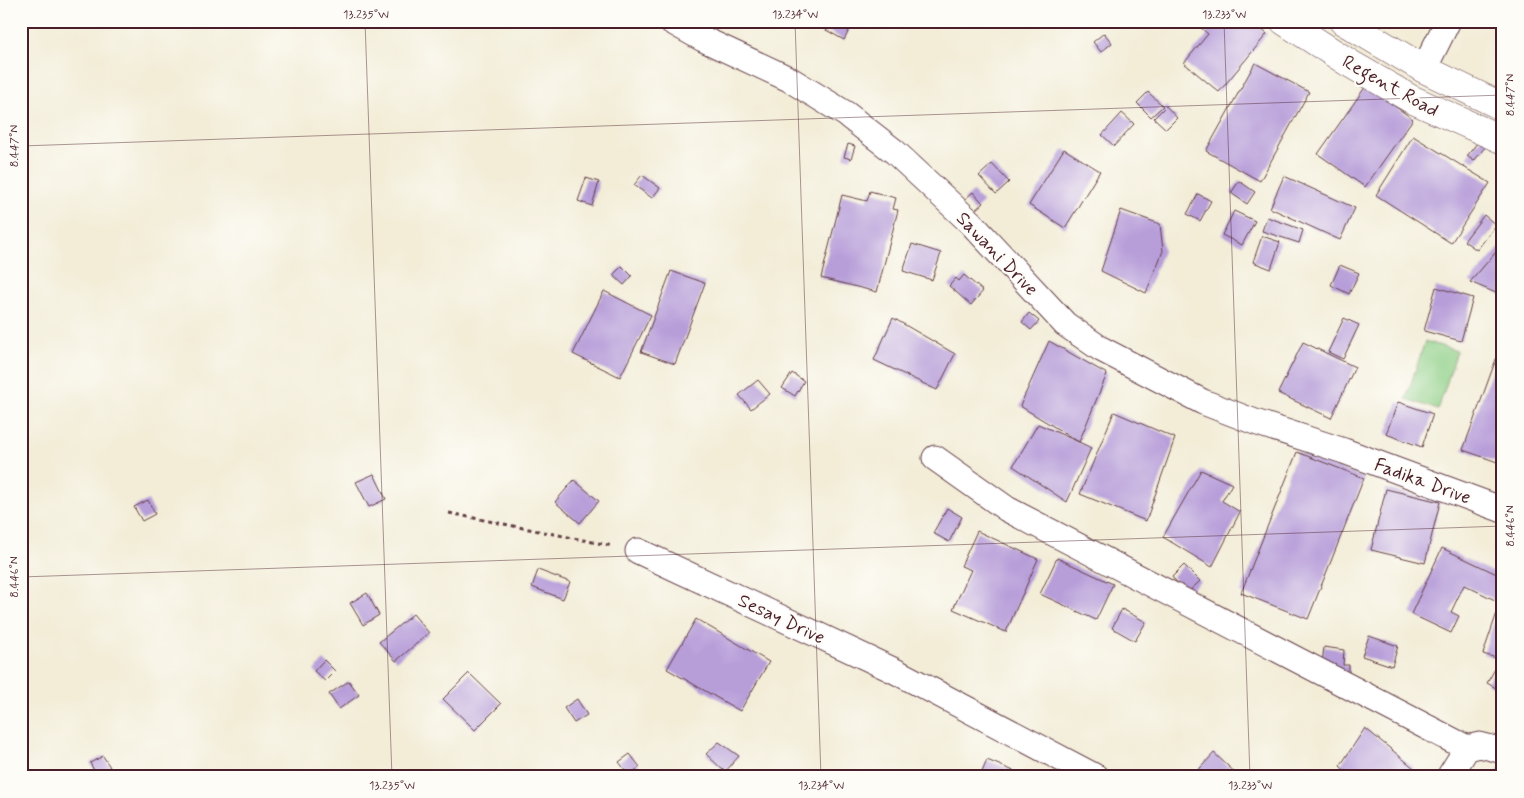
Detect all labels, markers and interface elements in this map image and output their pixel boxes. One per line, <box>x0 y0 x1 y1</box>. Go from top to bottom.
text: 13.235°W <box>343 7 389 23</box>
text: 13.234°W <box>772 7 818 23</box>
text: 13.233°W <box>1202 7 1246 23</box>
street label: Regent Road <box>1336 50 1443 126</box>
text: 8.447°N <box>1503 74 1519 116</box>
text: 8.447°N <box>7 125 23 167</box>
street label: Sawani Drive <box>950 206 1043 302</box>
street label: Fadika Drive <box>1371 452 1474 510</box>
text: 8.446°N <box>1503 505 1519 547</box>
text: 8.446°N <box>7 556 23 598</box>
street label: Sesay Drive <box>734 588 829 650</box>
text: 13.235°W <box>369 778 415 794</box>
text: 13.234°W <box>798 778 844 794</box>
text: 13.233°W <box>1228 778 1272 794</box>

